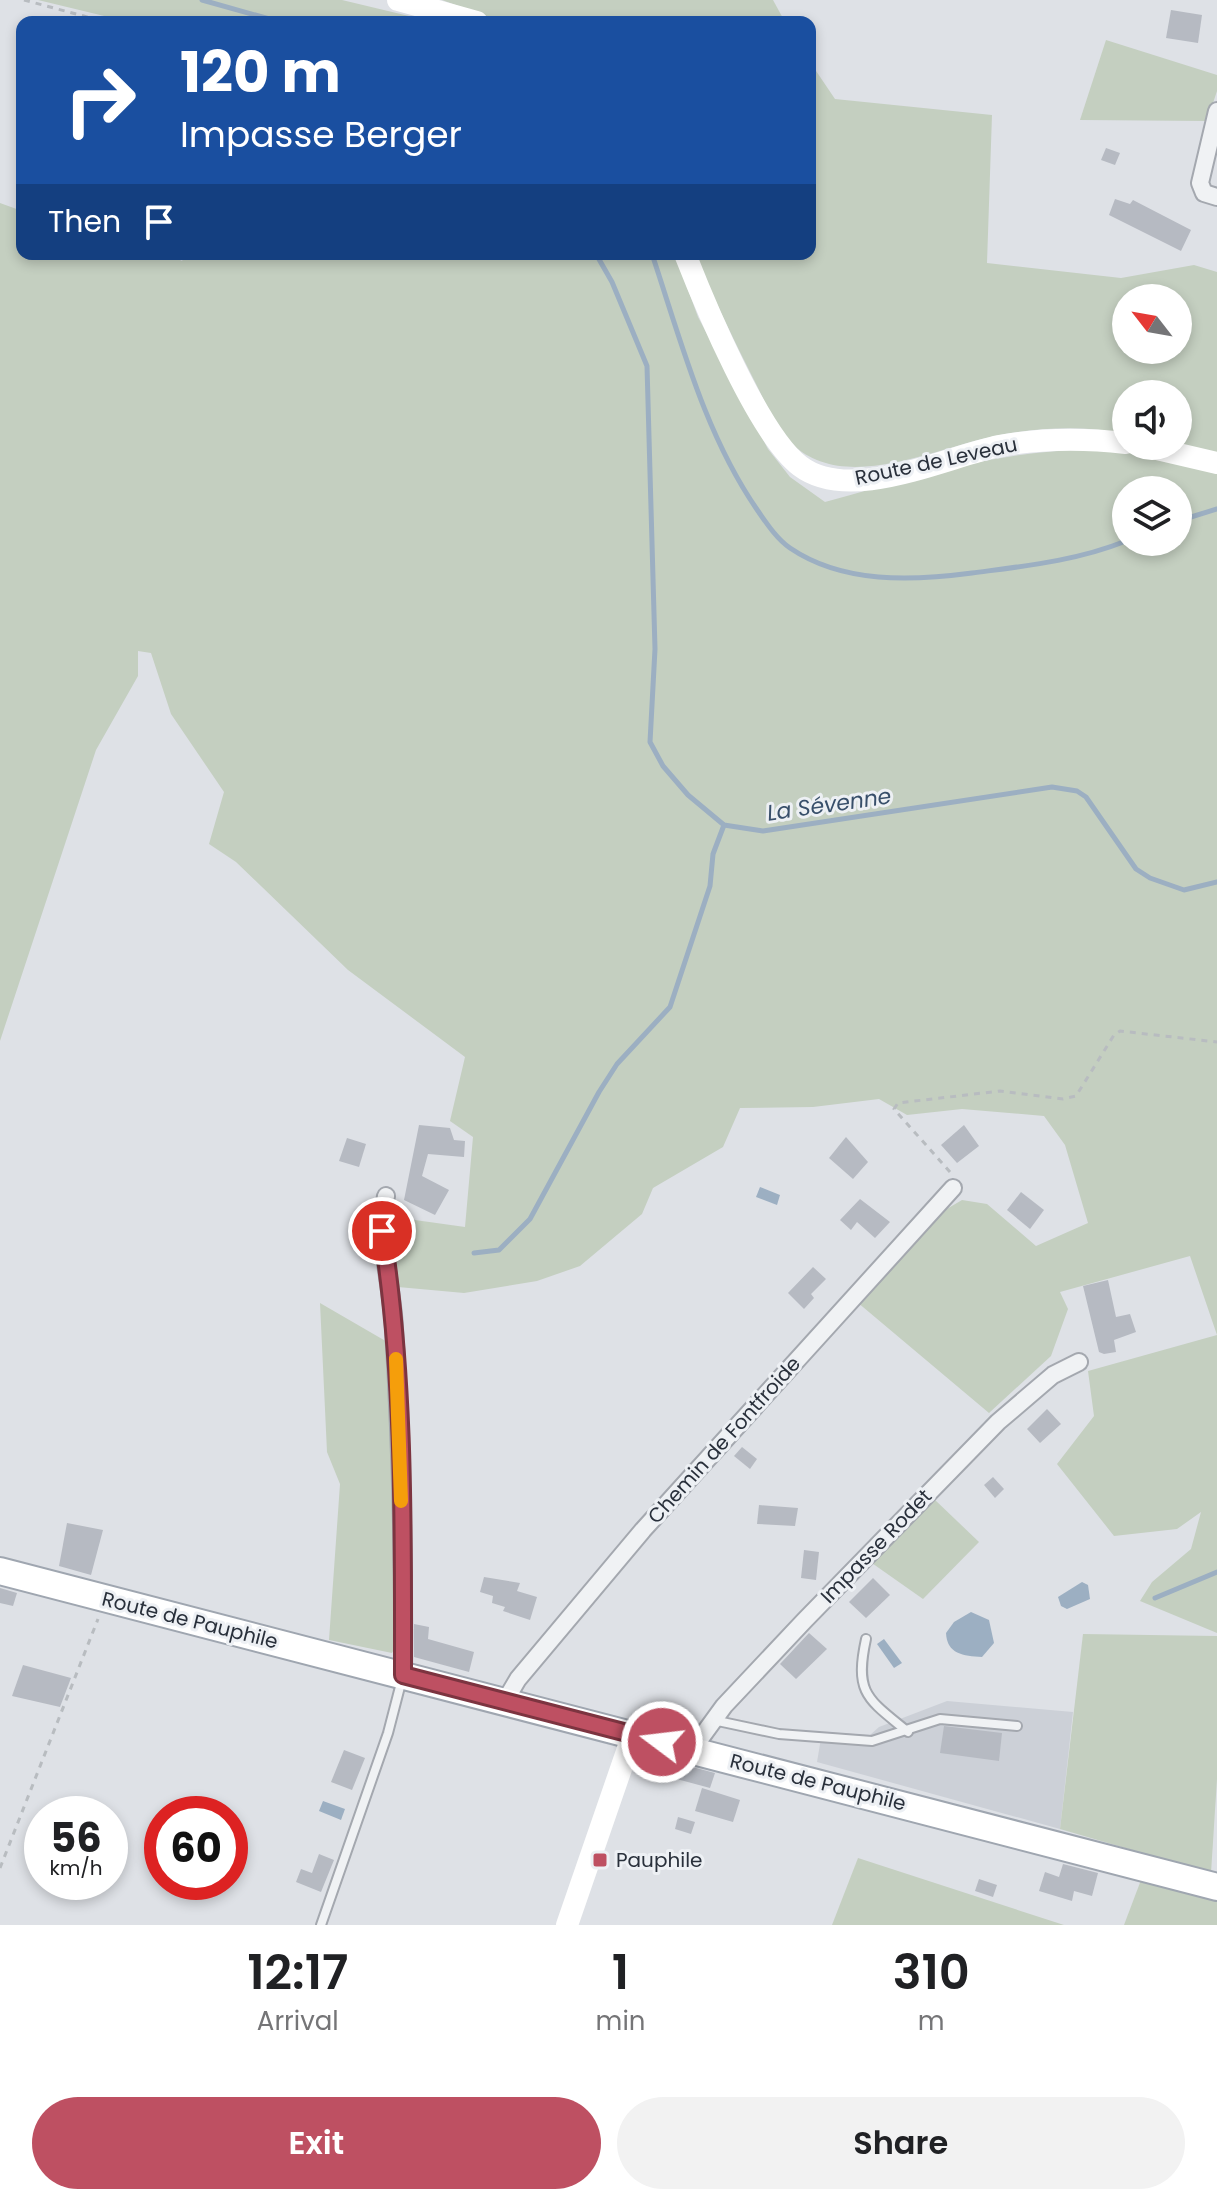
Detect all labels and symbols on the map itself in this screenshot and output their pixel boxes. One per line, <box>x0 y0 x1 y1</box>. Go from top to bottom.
north arrow <box>1112 284 1192 364</box>
street label: Route de Leveau <box>852 430 1020 492</box>
water label: La Sévenne <box>765 780 893 829</box>
pin <box>348 1197 416 1265</box>
street label: Chemin de Fontfroide <box>641 1350 807 1530</box>
street label: Impasse Rodet <box>814 1483 938 1609</box>
street label: Route de Pauphile <box>99 1585 281 1655</box>
position arrow <box>620 1700 704 1784</box>
street label: Route de Pauphile <box>727 1747 909 1817</box>
speed limit sign: 60 <box>144 1796 248 1900</box>
place label: Pauphile <box>616 1846 702 1874</box>
marker: Pauphile <box>591 1851 609 1869</box>

